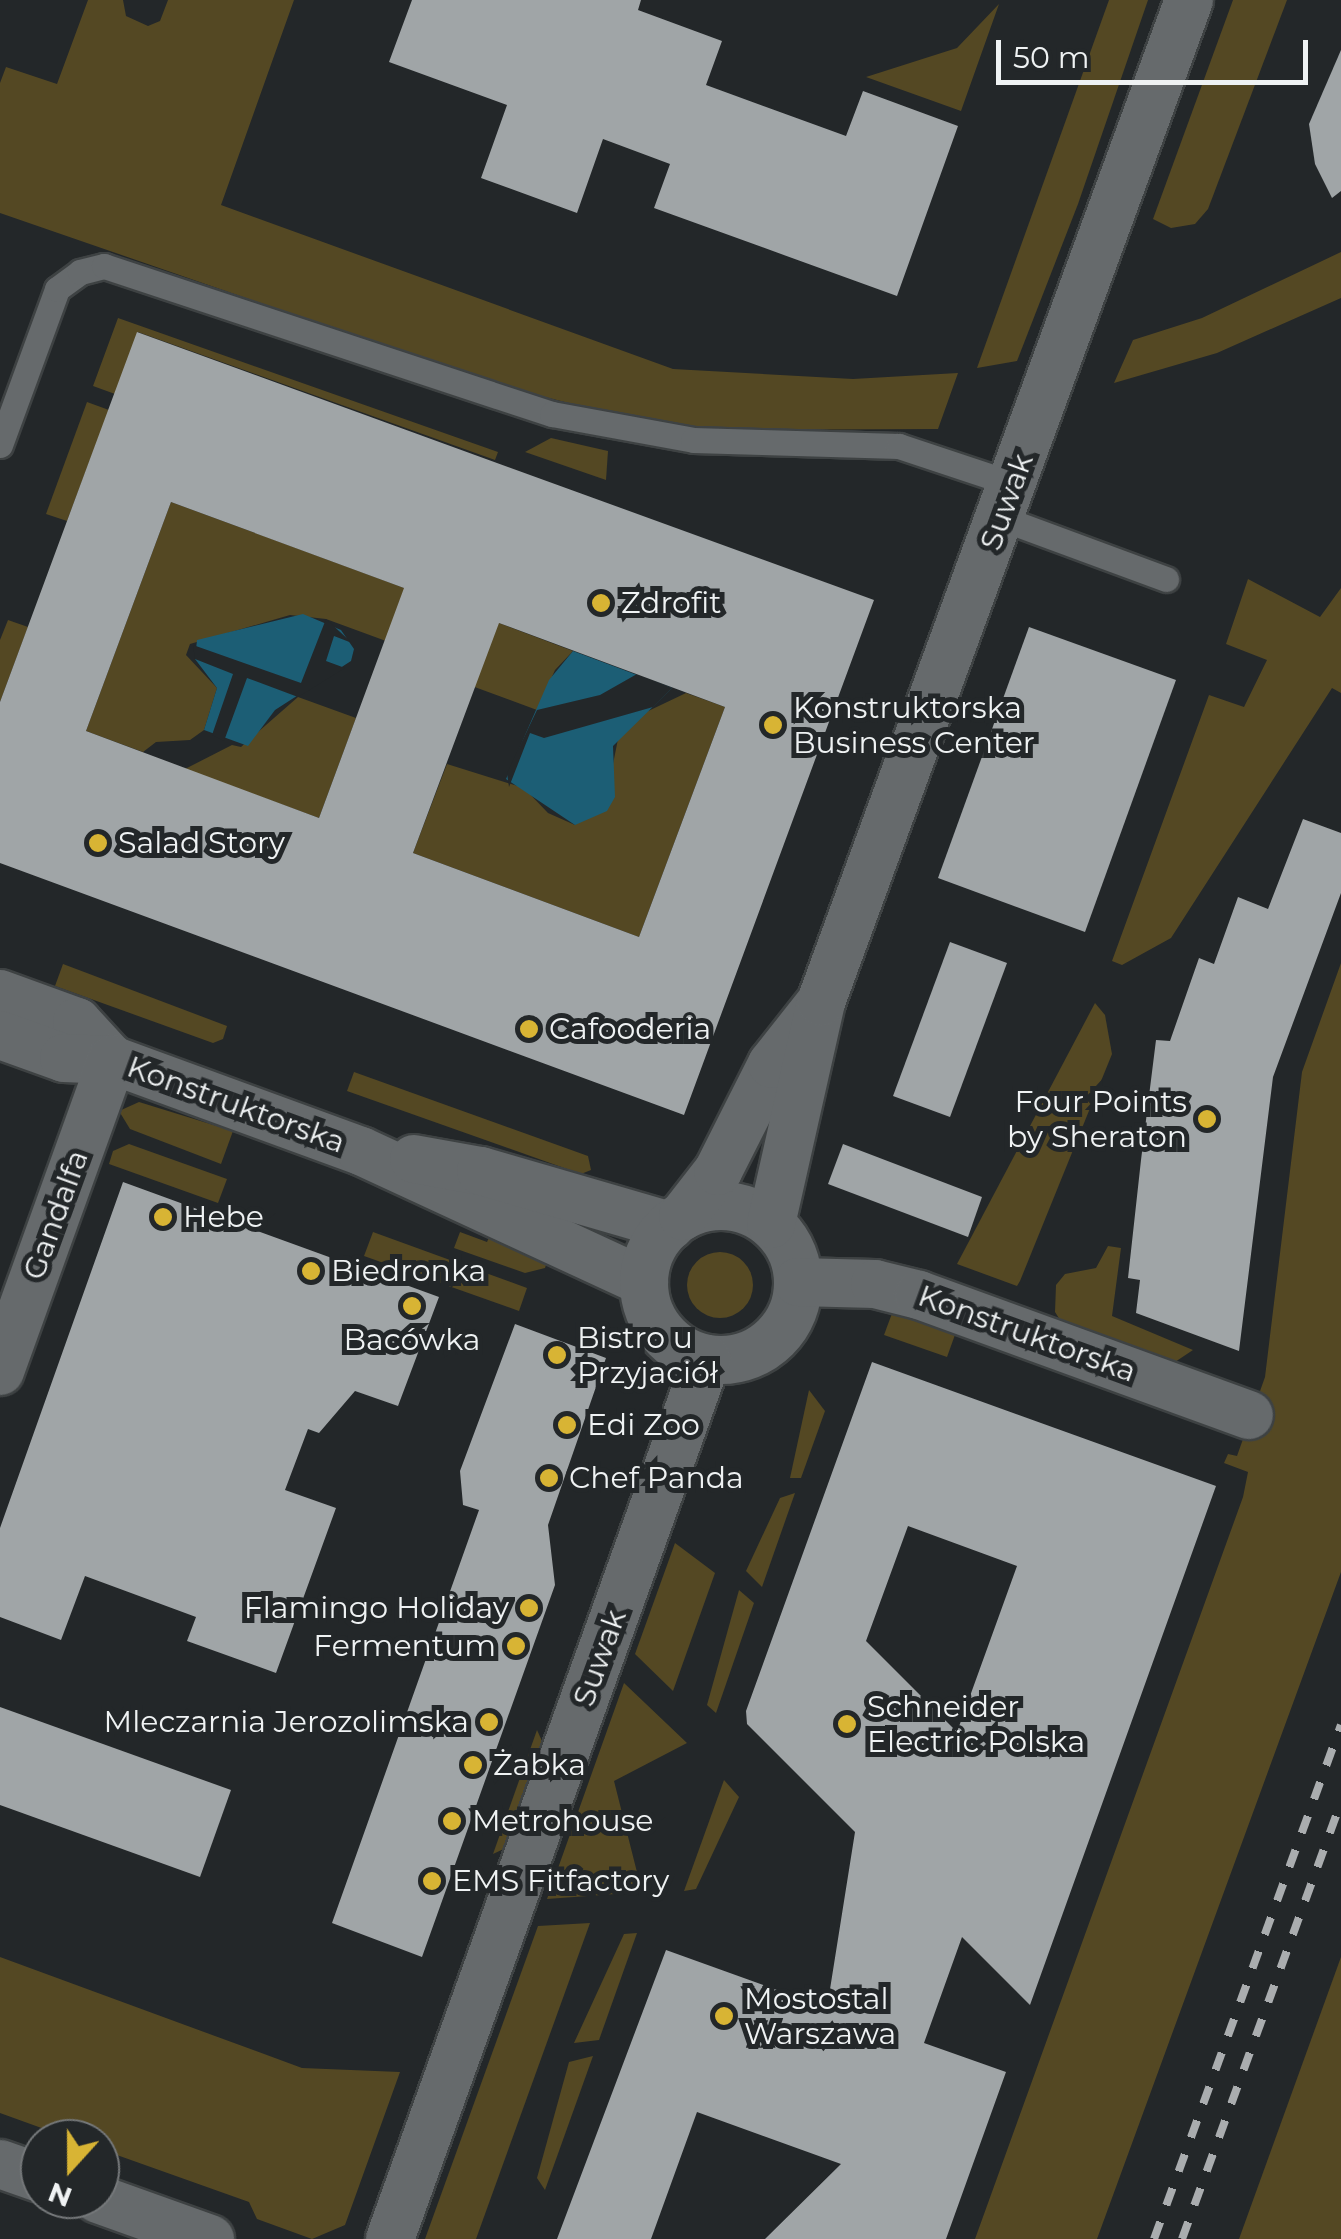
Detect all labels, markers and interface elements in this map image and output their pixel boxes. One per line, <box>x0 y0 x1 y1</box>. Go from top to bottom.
scale bar <box>1001 20 1314 82</box>
text: 50 m <box>1013 39 1090 76</box>
street label: Suwak <box>973 449 1041 555</box>
place label: Zdrofit <box>621 585 721 621</box>
marker: Zdrofit <box>590 592 612 614</box>
place label: Konstruktorska Business Center <box>793 690 1035 760</box>
marker: Konstruktorska Business Center <box>762 714 784 736</box>
place label: Salad Story <box>118 825 285 861</box>
marker: Salad Story <box>87 832 109 854</box>
place label: Cafooderia <box>549 1011 711 1047</box>
marker: Cafooderia <box>518 1018 540 1040</box>
street label: Konstruktorska <box>122 1049 350 1161</box>
place label: Four Points by Sheraton <box>1007 1084 1187 1154</box>
marker: Four Points by Sheraton <box>1196 1108 1218 1130</box>
street label: Gandalfa <box>16 1145 96 1285</box>
place label: Hebe <box>183 1199 264 1235</box>
marker: Hebe <box>152 1206 174 1228</box>
place label: Biedronka <box>331 1253 486 1289</box>
marker: Biedronka <box>300 1260 322 1282</box>
street label: Konstruktorska <box>913 1278 1141 1390</box>
marker: Bacówka <box>401 1295 423 1317</box>
place label: Bistro u Przyjaciół <box>577 1320 718 1390</box>
place label: Bacówka <box>343 1322 481 1358</box>
marker: Bistro u Przyjaciół <box>546 1344 568 1366</box>
place label: Edi Zoo <box>587 1407 700 1443</box>
marker: Edi Zoo <box>556 1414 578 1436</box>
place label: Chef Panda <box>569 1460 744 1496</box>
marker: Chef Panda <box>538 1467 560 1489</box>
place label: Flamingo Holiday <box>244 1590 509 1626</box>
marker: Flamingo Holiday <box>518 1597 540 1619</box>
street label: Suwak <box>566 1605 634 1711</box>
place label: Fermentum <box>313 1628 496 1664</box>
marker: Fermentum <box>505 1635 527 1657</box>
place label: Schneider Electric Polska <box>867 1689 1085 1760</box>
place label: Mleczarnia Jerozolimska <box>104 1704 469 1740</box>
marker: Mleczarnia Jerozolimska <box>478 1711 500 1733</box>
marker: Schneider Electric Polska <box>836 1713 858 1735</box>
place label: Żabka <box>493 1747 586 1783</box>
marker: Żabka <box>462 1754 484 1776</box>
place label: Metrohouse <box>472 1803 653 1839</box>
marker: Metrohouse <box>441 1810 463 1832</box>
place label: EMS Fitfactory <box>452 1863 669 1899</box>
marker: EMS Fitfactory <box>421 1870 443 1892</box>
place label: Mostostal Warszawa <box>744 1981 896 2052</box>
marker: Mostostal Warszawa <box>713 2005 735 2027</box>
north arrow <box>20 2119 120 2219</box>
text: N <box>43 2175 77 2215</box>

